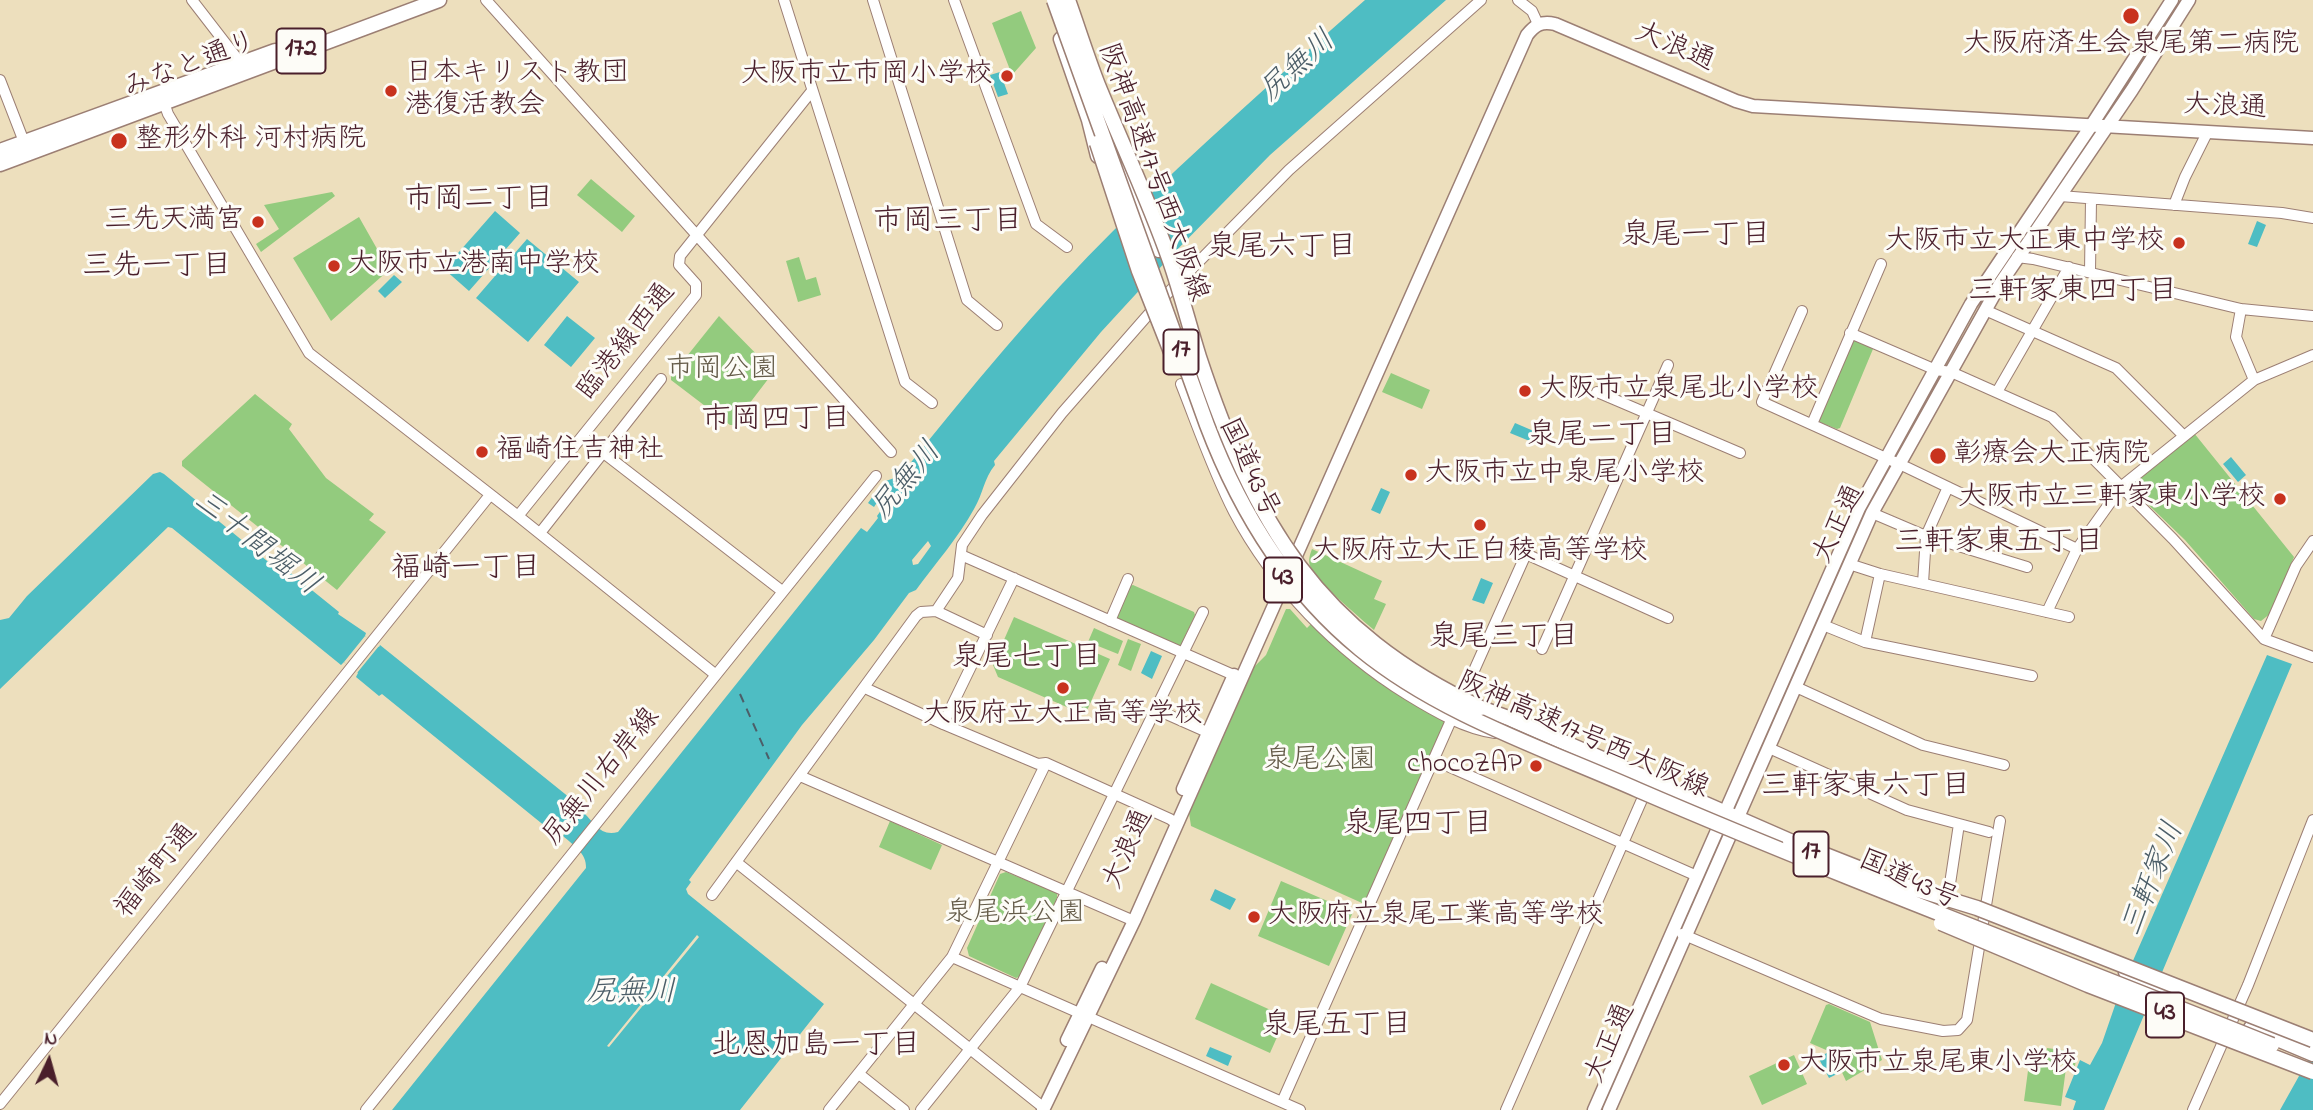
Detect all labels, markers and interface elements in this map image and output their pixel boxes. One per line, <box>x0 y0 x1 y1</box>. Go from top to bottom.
marker: 大阪府済生会泉尾第二病院 <box>2121 6 2141 26</box>
street label: 大浪通 <box>1629 17 1719 81</box>
water label: 尻無川 <box>1254 25 1344 111</box>
street label: みなと通り <box>120 26 262 108</box>
road number: 172 <box>276 28 326 74</box>
place label: 大阪府済生会泉尾第二病院 <box>1963 29 2299 63</box>
street label: 阪神高速17号西大阪線 <box>1089 39 1213 307</box>
place label: 日本キリスト教団 港復活教会 <box>405 58 629 124</box>
place label: 大阪市立市岡小学校 <box>741 59 993 93</box>
marker: 大阪市立市岡小学校 <box>999 68 1015 84</box>
marker: 日本キリスト教団 港復活教会 <box>383 83 399 99</box>
street label: 大浪通 <box>2182 90 2268 128</box>
place label: 整形外科 河村病院 <box>135 124 366 158</box>
marker: 整形外科 河村病院 <box>109 131 129 151</box>
district label: 市岡二丁目 <box>404 184 554 220</box>
place label: 三先天満宮 <box>104 205 244 239</box>
district label: 市岡三丁目 <box>873 206 1023 242</box>
marker: 三先天満宮 <box>250 214 266 230</box>
district label: 泉尾一丁目 <box>1621 220 1771 256</box>
place label: 大阪市立大正東中学校 <box>1885 226 2165 260</box>
district label: 泉尾六丁目 <box>1207 232 1357 268</box>
marker: 大阪市立大正東中学校 <box>2171 235 2187 251</box>
place label: 大阪市立港南中学校 <box>348 249 600 283</box>
district label: 三先一丁目 <box>82 251 232 287</box>
marker: 大阪市立港南中学校 <box>326 258 342 274</box>
district label: 三軒家東四丁目 <box>1968 276 2178 312</box>
street label: 臨港線西通 <box>572 277 684 409</box>
road number: 17 <box>1164 330 1198 374</box>
park label: 市岡公園 <box>666 354 778 388</box>
place label: 大阪市立泉尾北小学校 <box>1539 374 1819 408</box>
marker: 大阪市立泉尾北小学校 <box>1517 383 1533 399</box>
district label: 市岡四丁目 <box>701 404 851 440</box>
street label: 国道43号 <box>1209 413 1285 525</box>
district label: 泉尾二丁目 <box>1527 420 1677 456</box>
place label: 福崎住吉神社 <box>496 435 664 469</box>
water label: 尻無川 <box>865 436 951 528</box>
place label: 彰療会大正病院 <box>1954 439 2150 473</box>
marker: 福崎住吉神社 <box>474 444 490 460</box>
marker: 彰療会大正病院 <box>1928 446 1948 466</box>
place label: 大阪市立中泉尾小学校 <box>1425 458 1705 492</box>
marker: 大阪市立中泉尾小学校 <box>1403 467 1419 483</box>
street label: 大正通 <box>1807 480 1875 570</box>
place label: 大阪市立三軒家東小学校 <box>1958 482 2266 516</box>
water label: 三十間堀川 <box>185 485 325 605</box>
marker: 大阪市立三軒家東小学校 <box>2272 491 2288 507</box>
marker: 大阪府立大正白稜高等学校 <box>1472 517 1488 533</box>
district label: 三軒家東五丁目 <box>1894 527 2104 563</box>
place label: 大阪府立大正白稜高等学校 <box>1312 536 1648 570</box>
district label: 福崎一丁目 <box>391 553 541 589</box>
road number: 43 <box>1264 558 1302 602</box>
district label: 泉尾三丁目 <box>1429 622 1579 658</box>
district label: 泉尾七丁目 <box>952 642 1102 678</box>
street label: 阪神高速17号西大阪線 <box>1451 666 1713 808</box>
marker: 大阪府立大正高等学校 <box>1055 680 1071 696</box>
place label: 大阪府立大正高等学校 <box>923 699 1203 733</box>
street label: 尻無川右岸線 <box>537 702 669 854</box>
park label: 泉尾公園 <box>1264 745 1376 779</box>
place label: chocoZAP <box>1407 749 1522 783</box>
marker: chocoZAP <box>1528 758 1544 774</box>
district label: 三軒家東六丁目 <box>1761 771 1971 807</box>
street label: 大浪通 <box>1098 805 1162 895</box>
district label: 泉尾四丁目 <box>1343 809 1493 845</box>
street label: 福崎町通 <box>110 818 206 926</box>
water label: 三軒家川 <box>2116 818 2194 942</box>
road number: 17 <box>1794 832 1828 876</box>
street label: 国道43号 <box>1852 845 1964 919</box>
park label: 泉尾浜公園 <box>945 898 1085 932</box>
place label: 大阪府立泉尾工業高等学校 <box>1268 900 1604 934</box>
marker: 大阪府立泉尾工業高等学校 <box>1246 909 1262 925</box>
water label: 尻無川 <box>586 977 676 1013</box>
road number: 43 <box>2146 992 2184 1038</box>
street label: 大正通 <box>1580 999 1644 1089</box>
district label: 泉尾五丁目 <box>1262 1010 1412 1046</box>
north arrow <box>14 1026 84 1096</box>
text: N <box>43 1026 58 1054</box>
district label: 北恩加島一丁目 <box>711 1030 921 1066</box>
place label: 大阪市立泉尾東小学校 <box>1798 1048 2078 1082</box>
marker: 大阪市立泉尾東小学校 <box>1776 1057 1792 1073</box>

